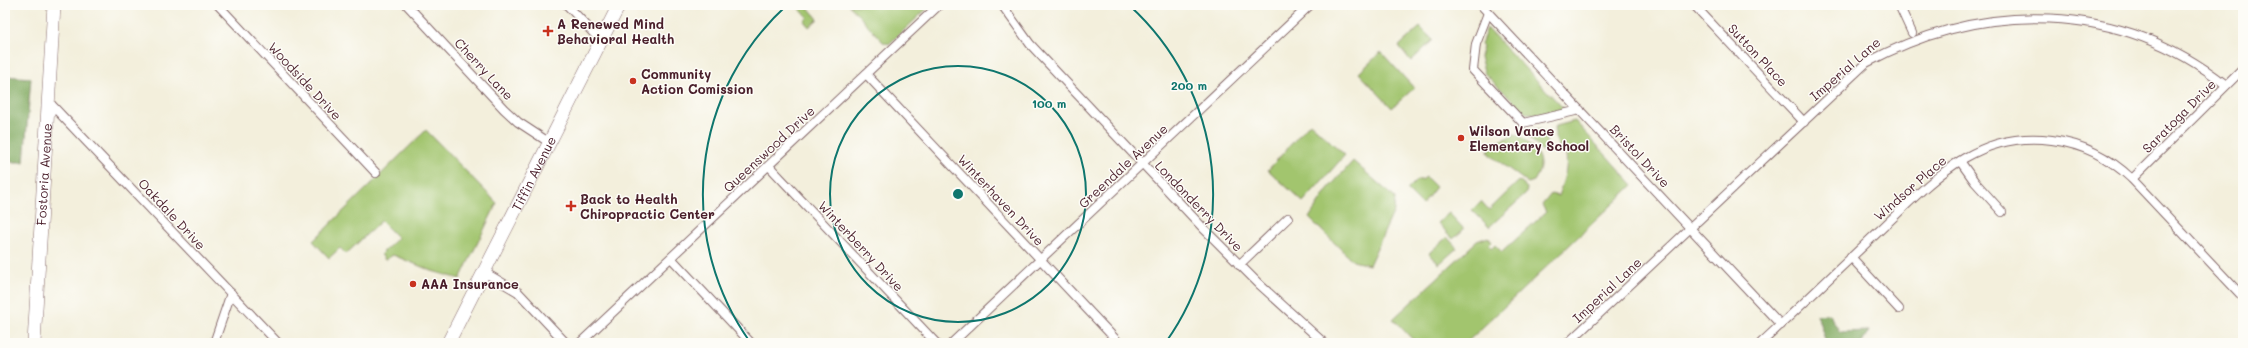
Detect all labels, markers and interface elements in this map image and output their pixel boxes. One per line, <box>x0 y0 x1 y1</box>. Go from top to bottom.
place label: A Renewed Mind Behavioral Health <box>557 15 675 47</box>
street label: Sutton Place <box>1725 20 1792 90</box>
marker: A Renewed Mind Behavioral Health <box>542 25 554 37</box>
street label: Imperial Lane <box>1806 33 1884 104</box>
street label: Cherry Lane <box>451 34 517 103</box>
street label: Woodside Drive <box>265 38 346 123</box>
place label: Community Action Comission <box>641 65 753 97</box>
street label: Saratoga Drive <box>2138 75 2219 156</box>
marker: Community Action Comission <box>628 76 638 86</box>
text: 200 m <box>1171 77 1207 93</box>
text: 100 m <box>1032 95 1066 111</box>
street label: Queenswood Drive <box>719 102 818 195</box>
street label: Greendale Avenue <box>1074 120 1171 211</box>
street label: Bristol Drive <box>1607 121 1674 191</box>
place label: Wilson Vance Elementary School <box>1469 122 1589 155</box>
street label: Fostoria Avenue <box>32 123 55 226</box>
street label: Tiffin Avenue <box>507 133 559 214</box>
marker: Wilson Vance Elementary School <box>1456 133 1466 143</box>
street label: Winterhaven Drive <box>955 150 1048 249</box>
street label: Windsor Place <box>1870 152 1949 224</box>
street label: Londonderry Drive <box>1152 157 1247 255</box>
street label: Oakdale Drive <box>135 174 210 253</box>
centre of rings <box>951 187 965 201</box>
place label: Back to Health Chiropractic Center <box>580 190 715 222</box>
street label: Winterberry Drive <box>815 197 908 294</box>
marker: Back to Health Chiropractic Center <box>565 200 577 212</box>
street label: Imperial Lane <box>1569 253 1645 326</box>
place label: AAA Insurance <box>421 275 519 292</box>
marker: AAA Insurance <box>408 279 418 289</box>

